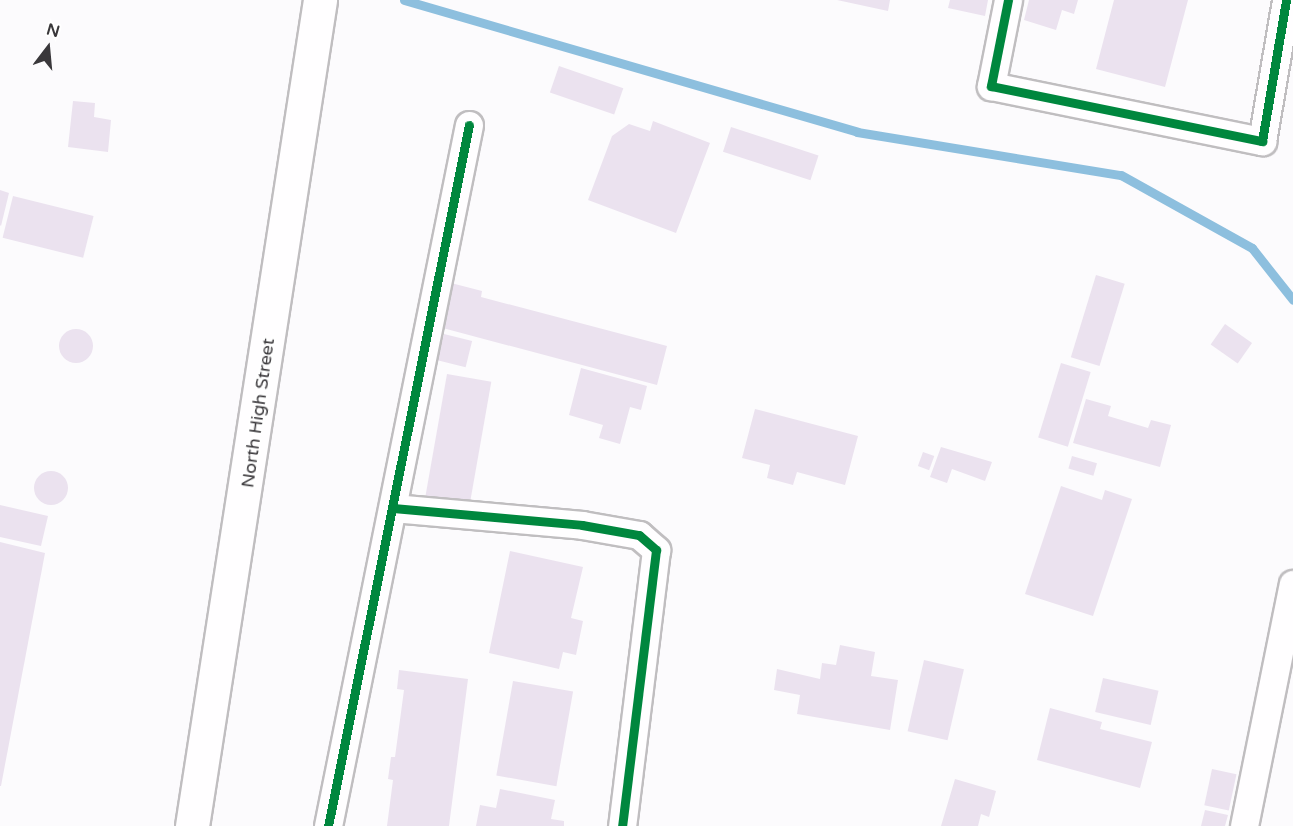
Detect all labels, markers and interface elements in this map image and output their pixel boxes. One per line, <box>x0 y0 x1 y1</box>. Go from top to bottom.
north arrow <box>18 18 78 78</box>
text: N <box>44 19 62 42</box>
street label: North High Street <box>237 337 279 489</box>

